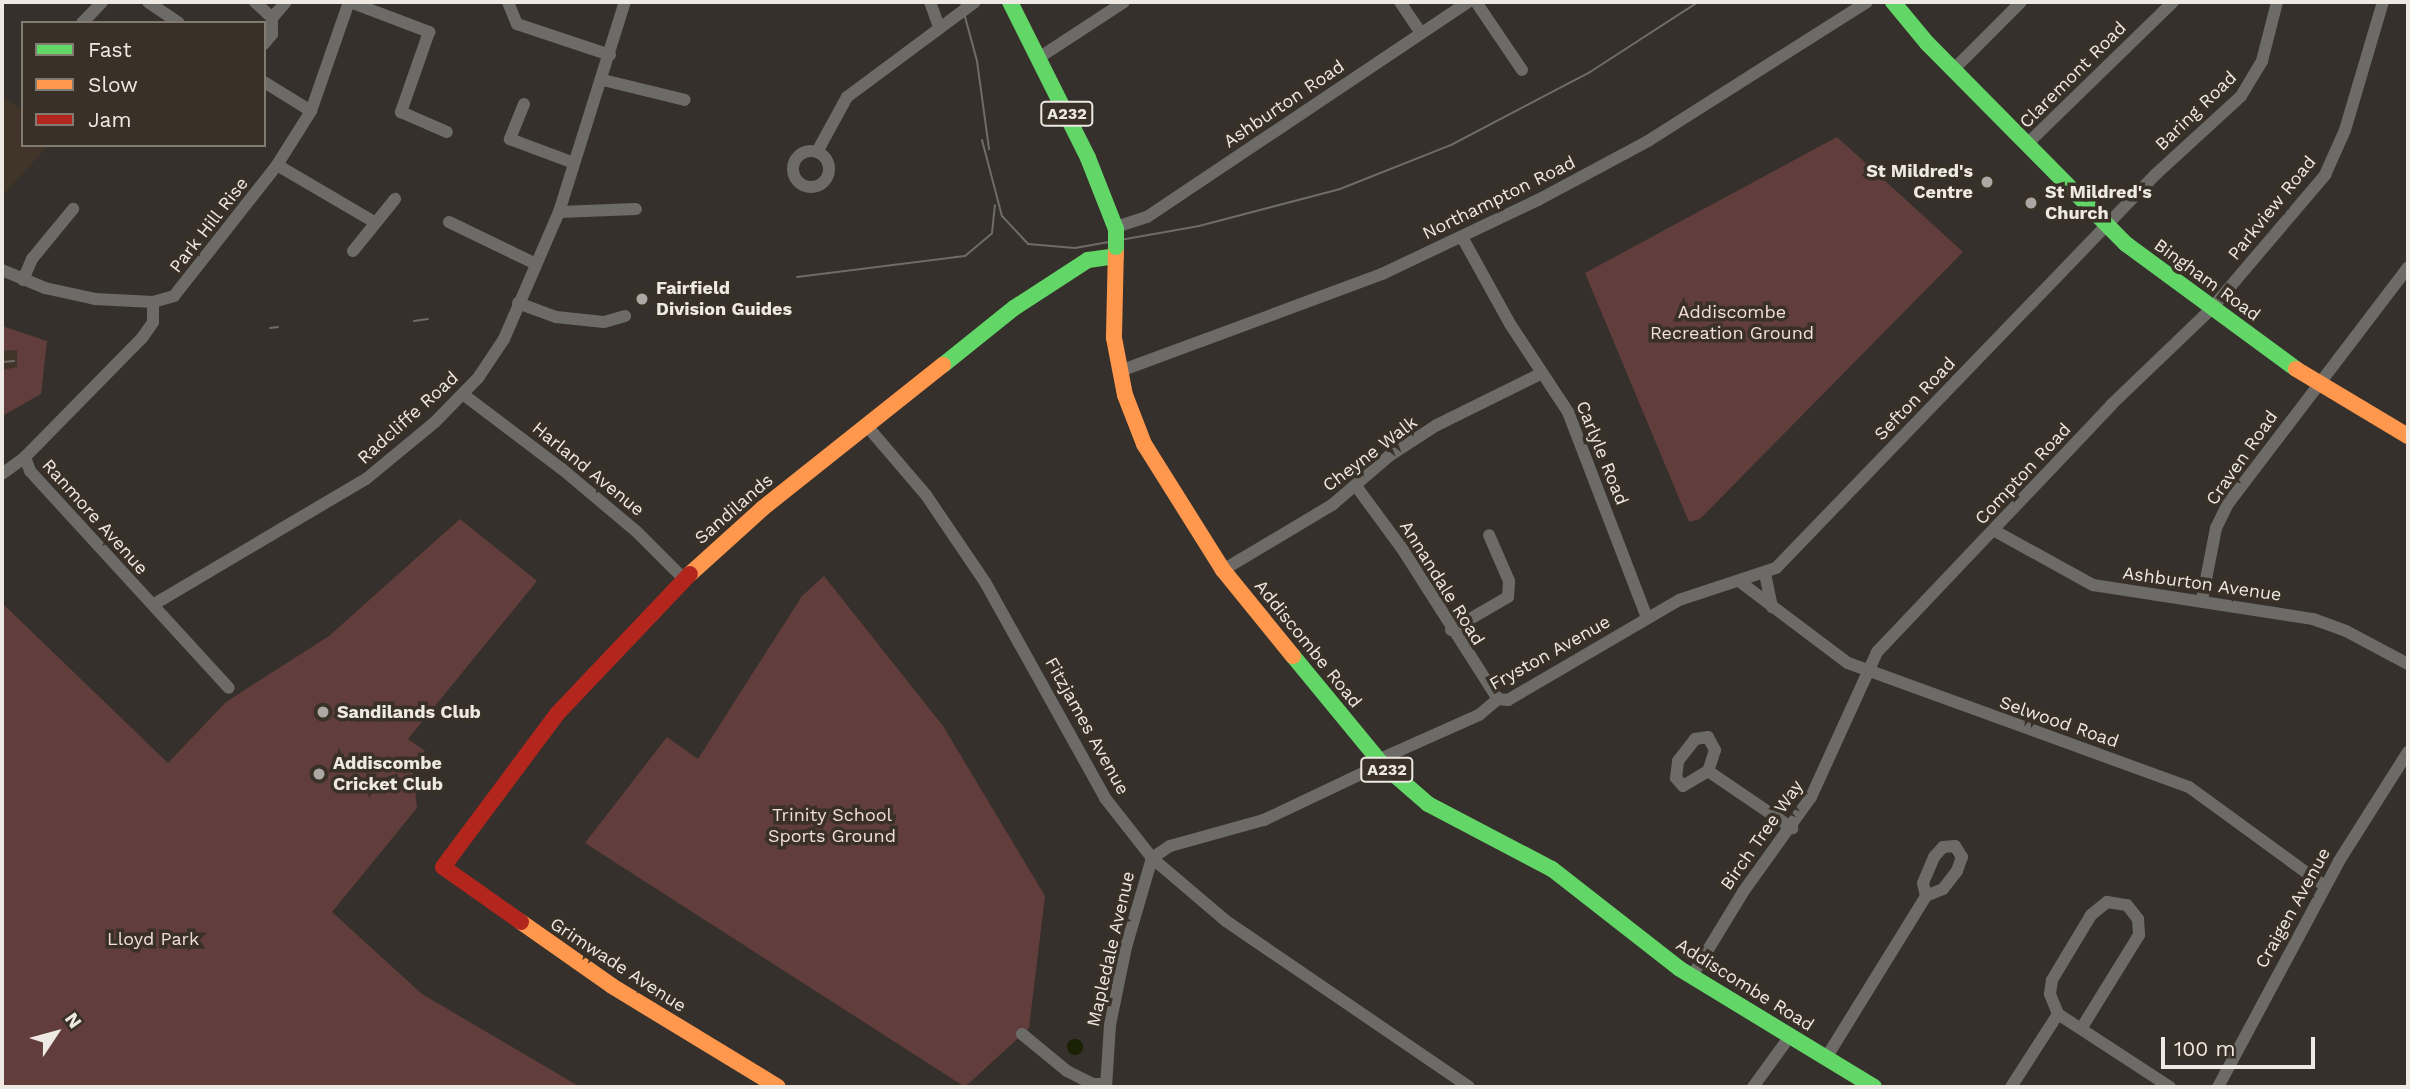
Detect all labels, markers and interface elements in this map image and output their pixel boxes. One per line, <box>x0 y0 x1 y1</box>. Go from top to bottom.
street label: Claremont Road <box>2015 17 2131 133</box>
legend <box>21 21 266 147</box>
text: Fast <box>88 37 132 62</box>
street label: Ashburton Road <box>1219 56 1349 152</box>
street label: Baring Road <box>2151 67 2241 155</box>
text: Slow <box>88 72 138 97</box>
road number: A232 <box>1039 102 1095 126</box>
text: Jam <box>88 107 131 132</box>
street label: Parkview Road <box>2223 151 2321 265</box>
street label: Northampton Road <box>1419 152 1579 244</box>
place label: St Mildred's Centre <box>1866 161 1973 204</box>
street label: Park Hill Rise <box>165 172 253 278</box>
marker: St Mildred's Centre <box>1979 174 1995 190</box>
place label: St Mildred's Church <box>2045 182 2152 224</box>
marker: St Mildred's Church <box>2023 195 2039 211</box>
street label: Bingham Road <box>2150 234 2264 326</box>
place label: Fairfield Division Guides <box>656 278 792 320</box>
marker: Fairfield Division Guides <box>634 291 650 307</box>
park label: Addiscombe Recreation Ground <box>1650 302 1814 344</box>
street label: Sefton Road <box>1870 353 1960 445</box>
street label: Radcliffe Road <box>353 367 463 469</box>
street label: Carlyle Road <box>1571 398 1633 508</box>
street label: Craven Road <box>2202 407 2282 509</box>
street label: Cheyne Walk <box>1318 411 1422 497</box>
street label: Harland Avenue <box>527 417 649 521</box>
street label: Compton Road <box>1970 419 2076 529</box>
street label: Ranmore Avenue <box>37 455 153 579</box>
street label: Sandilands <box>691 469 777 549</box>
street label: Annandale Road <box>1395 517 1489 649</box>
street label: Ashburton Avenue <box>2121 562 2283 606</box>
street label: Addiscombe Road <box>1250 576 1366 712</box>
street label: Fryston Avenue <box>1486 611 1614 695</box>
street label: Fitzjames Avenue <box>1040 653 1134 799</box>
street label: Selwood Road <box>1996 691 2122 753</box>
place label: Sandilands Club <box>337 701 481 723</box>
marker: Sandilands Club <box>315 704 331 720</box>
place label: Addiscombe Cricket Club <box>333 753 443 796</box>
road number: A232 <box>1359 758 1415 782</box>
marker: Addiscombe Cricket Club <box>311 766 327 782</box>
street label: Birch Tree Way <box>1716 776 1808 894</box>
park label: Trinity School Sports Ground <box>768 805 896 848</box>
street label: Craigen Avenue <box>2251 844 2335 972</box>
street label: Mapledale Avenue <box>1083 869 1139 1029</box>
street label: Grimwade Avenue <box>546 913 690 1017</box>
park label: Lloyd Park <box>107 928 199 950</box>
street label: Addiscombe Road <box>1672 934 1818 1036</box>
north arrow <box>21 998 91 1068</box>
text: N <box>60 1008 87 1033</box>
scale bar <box>2165 1023 2319 1066</box>
text: 100 m <box>2174 1036 2236 1061</box>

